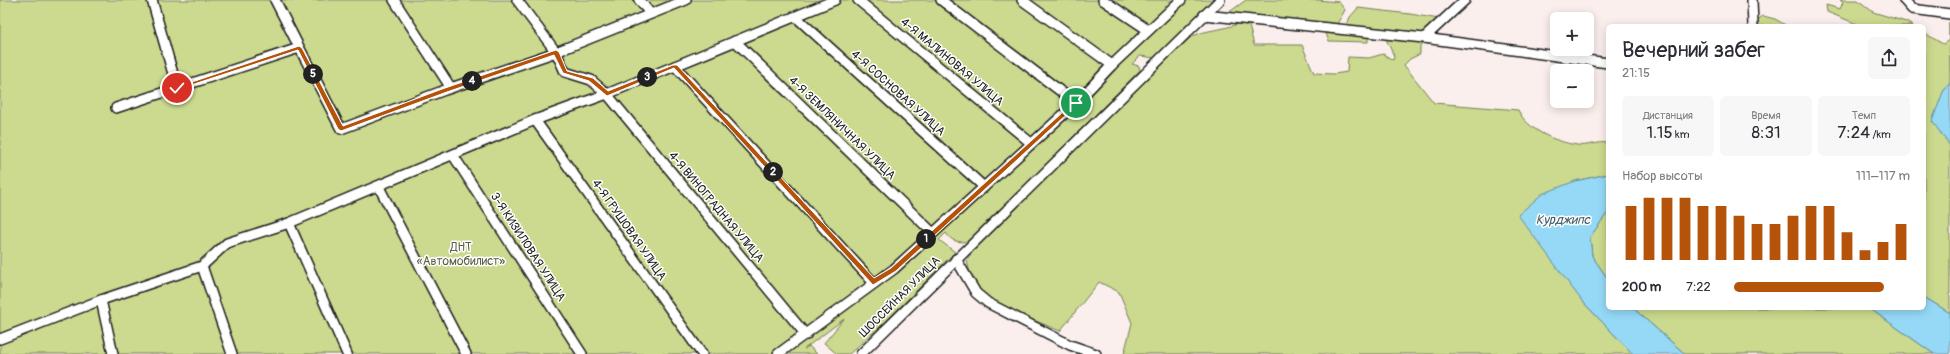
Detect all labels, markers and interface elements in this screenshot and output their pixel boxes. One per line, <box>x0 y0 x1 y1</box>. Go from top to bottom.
map controls <box>1550 12 1594 108</box>
button: + <box>1550 12 1594 56</box>
street label: 4-Я МАЛИНОВАЯ УЛИЦА <box>897 15 1007 110</box>
text: Вечерний забег <box>1622 36 1765 64</box>
button: share <box>1868 37 1910 79</box>
street label: 4-Я СОСНОВАЯ УЛИЦА <box>848 47 948 139</box>
pin: 5 <box>303 64 323 84</box>
button: − <box>1550 64 1594 108</box>
text: 21:15 <box>1622 65 1650 81</box>
text: 5 <box>310 67 316 80</box>
pin: 3 <box>637 67 657 87</box>
text: 3 <box>644 70 650 83</box>
pin <box>160 71 194 105</box>
pin: 4 <box>462 71 482 91</box>
street label: 4-Я ЗЕМЛЯНИЧНАЯ УЛИЦА <box>785 73 899 183</box>
text: 4 <box>469 74 475 87</box>
icon: check <box>166 77 188 99</box>
pin <box>1059 86 1093 120</box>
icon: arrive <box>1065 92 1087 114</box>
text: Дистанция <box>1643 109 1693 122</box>
text: Время <box>1751 109 1781 122</box>
text: Темп <box>1852 109 1876 122</box>
text: 1.15 <box>1647 122 1673 143</box>
text: 8:31 <box>1751 122 1781 143</box>
text: 7:24 <box>1837 122 1870 143</box>
text: km <box>1673 128 1689 141</box>
text: /km <box>1870 128 1891 141</box>
street label: 4-Я ВИНОГРАДНАЯ УЛИЦА <box>665 148 767 266</box>
pin: 2 <box>763 162 783 182</box>
text: 2 <box>770 165 776 178</box>
text: Набор высоты <box>1622 168 1703 184</box>
text: 111–117 m <box>1856 168 1910 184</box>
street label: 4-Я ГРУШОВАЯ УЛИЦА <box>588 177 670 284</box>
street label: 3-Я КИЗИЛОВАЯ УЛИЦА <box>487 190 569 304</box>
water label: Курджипс <box>1536 212 1592 228</box>
pin: 1 <box>916 229 936 249</box>
text: 1 <box>924 232 928 245</box>
park label: ДНТ «Автомобилист» <box>417 240 505 269</box>
street label: ШОССЕЙНАЯ УЛИЦА <box>856 253 944 341</box>
text: 200 m <box>1622 279 1661 295</box>
text: 7:22 <box>1686 279 1711 295</box>

